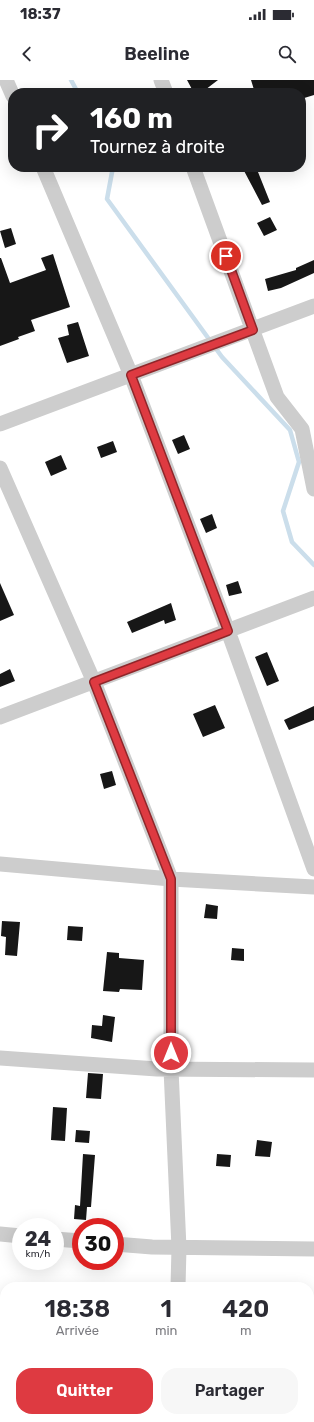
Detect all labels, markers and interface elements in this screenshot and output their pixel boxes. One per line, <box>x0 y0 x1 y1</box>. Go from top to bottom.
text: 18:37 <box>20 5 60 23</box>
icon: back <box>16 43 38 65</box>
text: Beeline <box>124 43 190 65</box>
icon: search <box>276 43 298 65</box>
text: 160 m <box>90 102 173 135</box>
icon: right <box>24 104 76 156</box>
text: Tournez à droite <box>90 136 225 158</box>
pin <box>209 239 243 273</box>
icon: arrive <box>215 245 237 267</box>
position arrow <box>150 1032 192 1074</box>
speed limit sign: 30 <box>72 1218 124 1270</box>
text: 24 <box>25 1227 51 1251</box>
text: km/h <box>26 1248 50 1260</box>
text: 18:38 <box>45 1295 110 1323</box>
text: 1 <box>160 1295 172 1323</box>
text: 420 <box>222 1295 269 1323</box>
text: Arrivée <box>56 1323 99 1338</box>
text: min <box>155 1323 178 1338</box>
text: m <box>240 1323 252 1338</box>
button: Quitter <box>16 1368 153 1414</box>
button: Partager <box>161 1368 298 1414</box>

